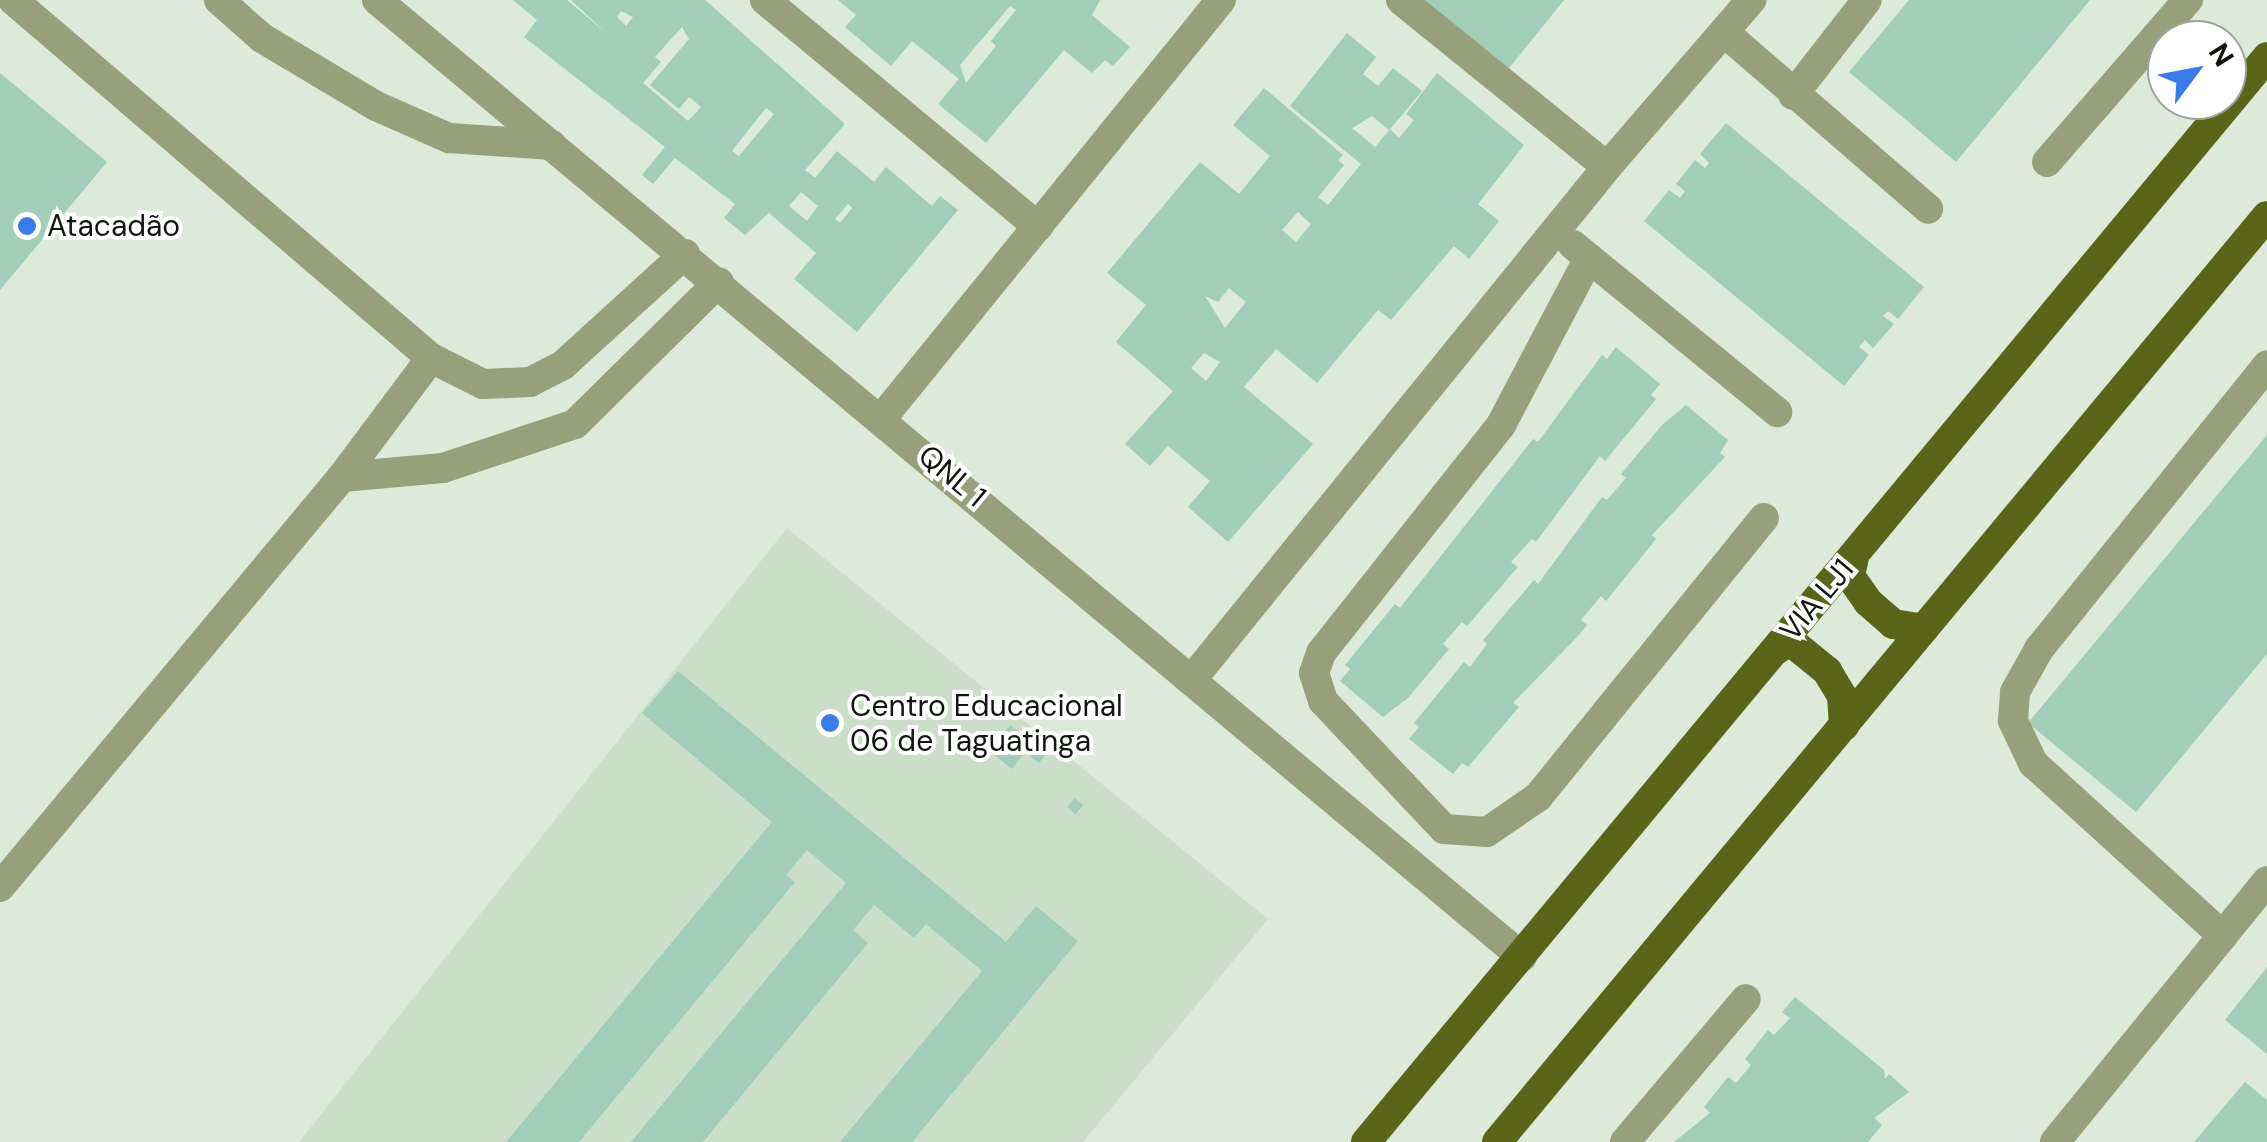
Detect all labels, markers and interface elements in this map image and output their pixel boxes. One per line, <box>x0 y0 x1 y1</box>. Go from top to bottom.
north arrow <box>2147 20 2247 120</box>
text: N <box>2200 36 2242 73</box>
place label: Atacadão <box>47 208 180 244</box>
marker: Atacadão <box>16 215 38 237</box>
street label: QNL 1 <box>911 437 993 515</box>
street label: VIA LJ1 <box>1773 552 1861 648</box>
place label: Centro Educacional 06 de Taguatinga <box>850 688 1123 758</box>
marker: Centro Educacional 06 de Taguatinga <box>819 712 841 734</box>

